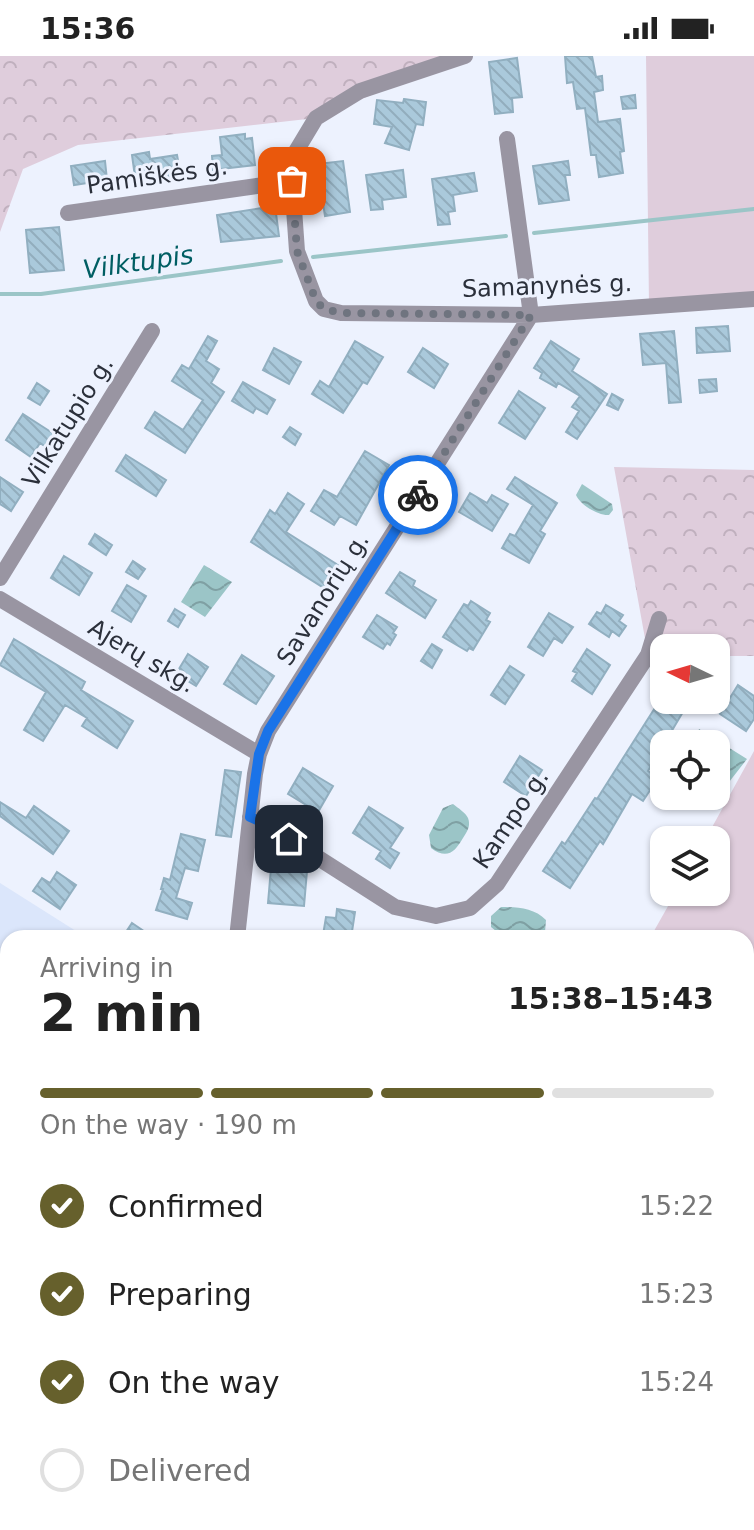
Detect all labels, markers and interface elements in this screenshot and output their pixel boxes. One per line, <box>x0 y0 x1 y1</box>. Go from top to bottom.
text: 15:36 <box>40 11 136 46</box>
pin <box>258 147 326 215</box>
street label: Pamiškės g. <box>85 152 229 200</box>
icon: bag <box>270 159 314 203</box>
water label: Vilktupis <box>81 239 195 285</box>
street label: Samanynės g. <box>461 269 633 303</box>
street label: Vilkatupio g. <box>17 351 119 493</box>
courier <box>378 455 458 535</box>
icon: bike <box>396 473 440 517</box>
street label: Savanorių g. <box>271 528 375 670</box>
street label: Ajerų skg. <box>83 613 201 699</box>
north arrow <box>650 634 730 714</box>
map controls <box>650 634 730 906</box>
button: locate <box>650 730 730 810</box>
street label: Kampo g. <box>468 764 554 874</box>
pin <box>255 805 323 873</box>
icon: home <box>267 817 311 861</box>
button: layers <box>650 826 730 906</box>
text: Arriving in <box>40 953 174 983</box>
text: 15:38–15:43 <box>508 981 714 1016</box>
text: 2 min <box>40 983 203 1043</box>
text: On the way · 190 m <box>40 1110 297 1140</box>
icon: check <box>40 1184 84 1228</box>
text: Confirmed <box>108 1189 264 1224</box>
text: 15:22 <box>639 1191 714 1221</box>
icon: check <box>40 1272 84 1316</box>
text: Preparing <box>108 1277 252 1312</box>
text: 15:23 <box>639 1279 714 1309</box>
icon: check <box>40 1360 84 1404</box>
text: On the way <box>108 1365 280 1400</box>
text: 15:24 <box>639 1367 714 1397</box>
text: Delivered <box>108 1453 252 1488</box>

